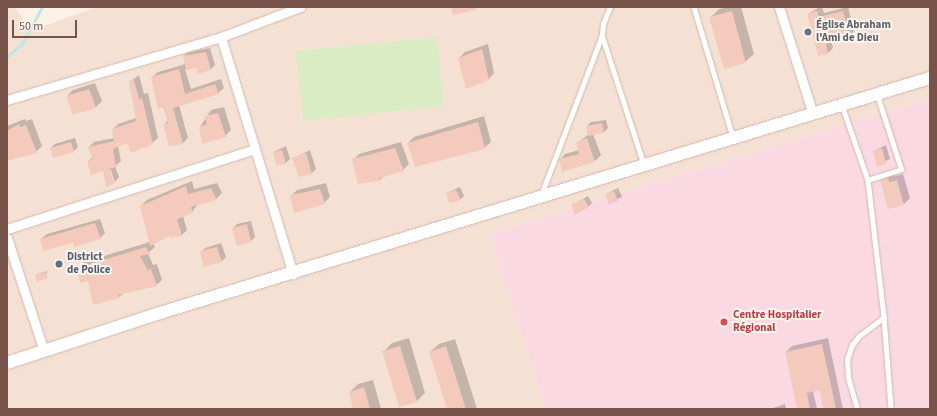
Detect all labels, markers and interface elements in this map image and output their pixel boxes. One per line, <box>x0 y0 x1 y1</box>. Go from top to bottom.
scale bar <box>14 12 79 38</box>
text: 50 m <box>19 18 43 35</box>
place label: Église Abraham l'Ami de Dieu <box>816 19 891 45</box>
marker: Église Abraham l'Ami de Dieu <box>803 27 813 37</box>
place label: District de Police <box>67 251 110 277</box>
marker: District de Police <box>54 259 64 269</box>
place label: Centre Hospitalier Régional <box>733 309 821 335</box>
marker: Centre Hospitalier Régional <box>718 316 730 328</box>

